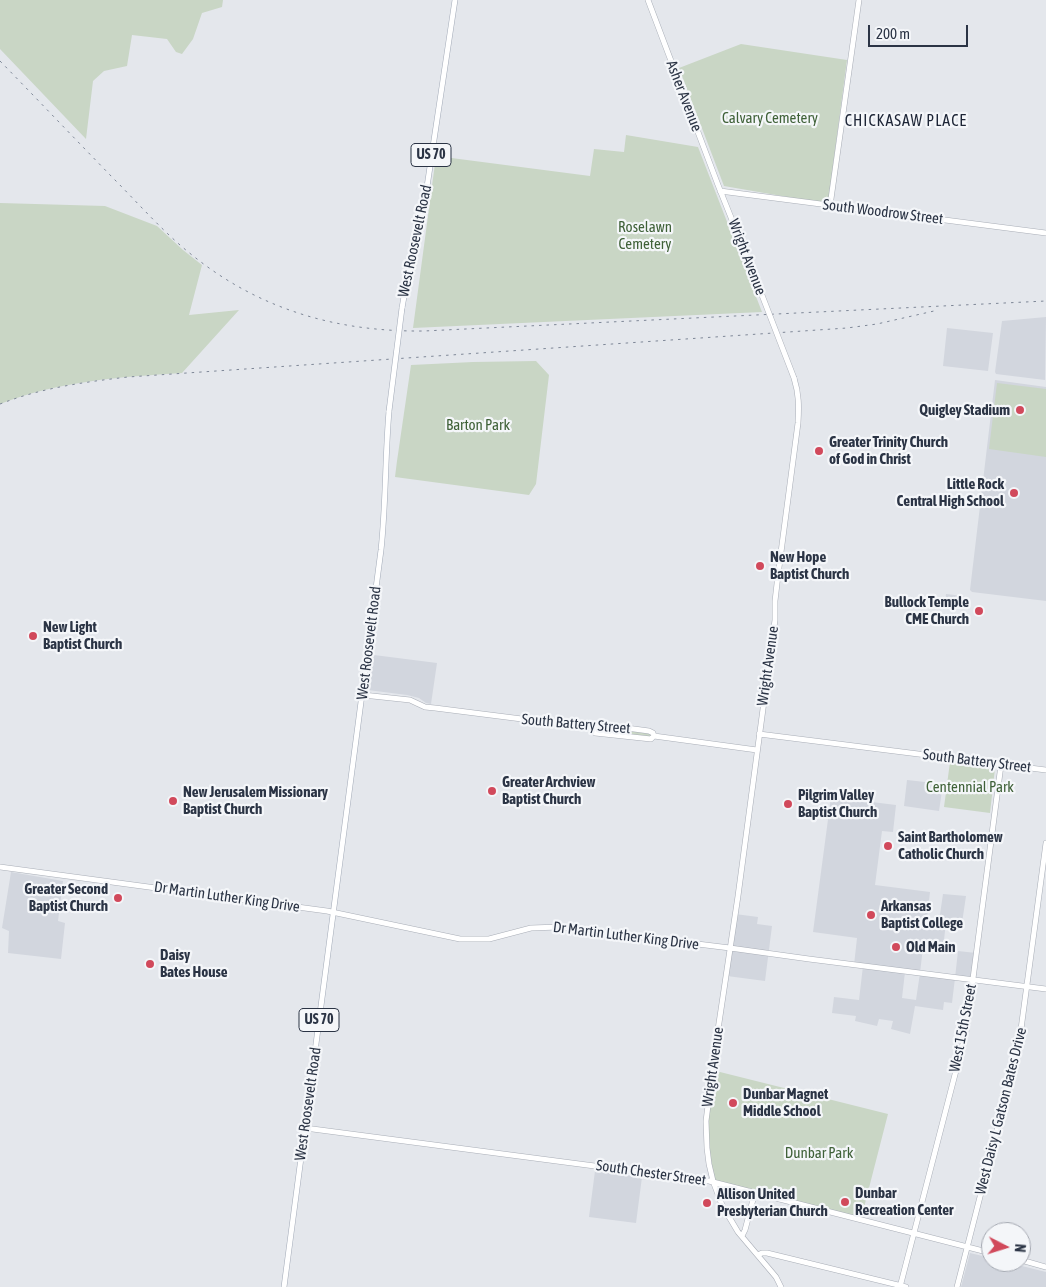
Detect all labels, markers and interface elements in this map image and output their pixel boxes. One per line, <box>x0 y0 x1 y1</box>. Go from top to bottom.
scale bar <box>871 15 971 47</box>
text: 200 m <box>876 25 910 42</box>
street label: Asher Avenue <box>662 58 706 134</box>
park label: Calvary Cemetery <box>722 109 818 127</box>
district label: CHICKASAW PLACE <box>843 111 969 131</box>
road number: US 70 <box>411 144 451 166</box>
street label: West Roosevelt Road <box>394 183 436 299</box>
street label: South Woodrow Street <box>822 196 944 228</box>
street label: Wright Avenue <box>724 216 770 298</box>
park label: Roselawn Cemetery <box>618 218 672 253</box>
place label: Quigley Stadium <box>919 401 1010 419</box>
marker: Quigley Stadium <box>1014 404 1026 416</box>
park label: Barton Park <box>446 416 510 434</box>
place label: Greater Trinity Church of God in Christ <box>829 433 948 468</box>
marker: Greater Trinity Church of God in Christ <box>813 445 825 457</box>
place label: Little Rock Central High School <box>897 475 1004 510</box>
marker: Little Rock Central High School <box>1008 487 1020 499</box>
place label: New Hope Baptist Church <box>770 548 849 583</box>
marker: New Hope Baptist Church <box>754 560 766 572</box>
street label: West Roosevelt Road <box>353 585 385 701</box>
place label: Bullock Temple CME Church <box>885 593 969 628</box>
marker: Bullock Temple CME Church <box>973 605 985 617</box>
place label: New Light Baptist Church <box>43 618 122 653</box>
street label: Wright Avenue <box>753 625 783 707</box>
marker: New Light Baptist Church <box>27 630 39 642</box>
street label: South Battery Street <box>521 710 631 738</box>
street label: South Battery Street <box>922 745 1032 777</box>
place label: Greater Archview Baptist Church <box>502 773 595 808</box>
park label: Centennial Park <box>926 778 1014 796</box>
place label: New Jerusalem Missionary Baptist Church <box>183 783 328 818</box>
marker: Greater Archview Baptist Church <box>486 785 498 797</box>
place label: Pilgrim Valley Baptist Church <box>798 786 877 821</box>
marker: New Jerusalem Missionary Baptist Church <box>167 795 179 807</box>
marker: Pilgrim Valley Baptist Church <box>782 798 794 810</box>
place label: Saint Bartholomew Catholic Church <box>898 828 1003 863</box>
marker: Saint Bartholomew Catholic Church <box>882 840 894 852</box>
street label: Dr Martin Luther King Drive <box>153 878 301 916</box>
place label: Greater Second Baptist Church <box>24 880 108 915</box>
marker: Greater Second Baptist Church <box>112 892 124 904</box>
place label: Arkansas Baptist College <box>881 897 963 932</box>
marker: Arkansas Baptist College <box>865 909 877 921</box>
street label: Dr Martin Luther King Drive <box>552 918 700 954</box>
place label: Old Main <box>906 938 955 956</box>
marker: Old Main <box>890 941 902 953</box>
place label: Daisy Bates House <box>160 946 228 981</box>
marker: Daisy Bates House <box>144 958 156 970</box>
street label: West 15th Street <box>946 982 980 1074</box>
road number: US 70 <box>299 1008 339 1032</box>
street label: Wright Avenue <box>698 1026 728 1108</box>
street label: West Daisy L Gatson Bates Drive <box>972 1026 1030 1196</box>
street label: West Roosevelt Road <box>291 1046 325 1162</box>
place label: Dunbar Magnet Middle School <box>743 1085 828 1120</box>
marker: Dunbar Magnet Middle School <box>727 1097 739 1109</box>
park label: Dunbar Park <box>785 1144 853 1162</box>
street label: South Chester Street <box>595 1156 707 1190</box>
place label: Dunbar Recreation Center <box>855 1184 953 1219</box>
place label: Allison United Presbyterian Church <box>717 1185 828 1220</box>
marker: Dunbar Recreation Center <box>839 1196 851 1208</box>
marker: Allison United Presbyterian Church <box>701 1197 713 1209</box>
north arrow <box>981 1222 1031 1272</box>
text: N <box>1012 1243 1028 1253</box>

